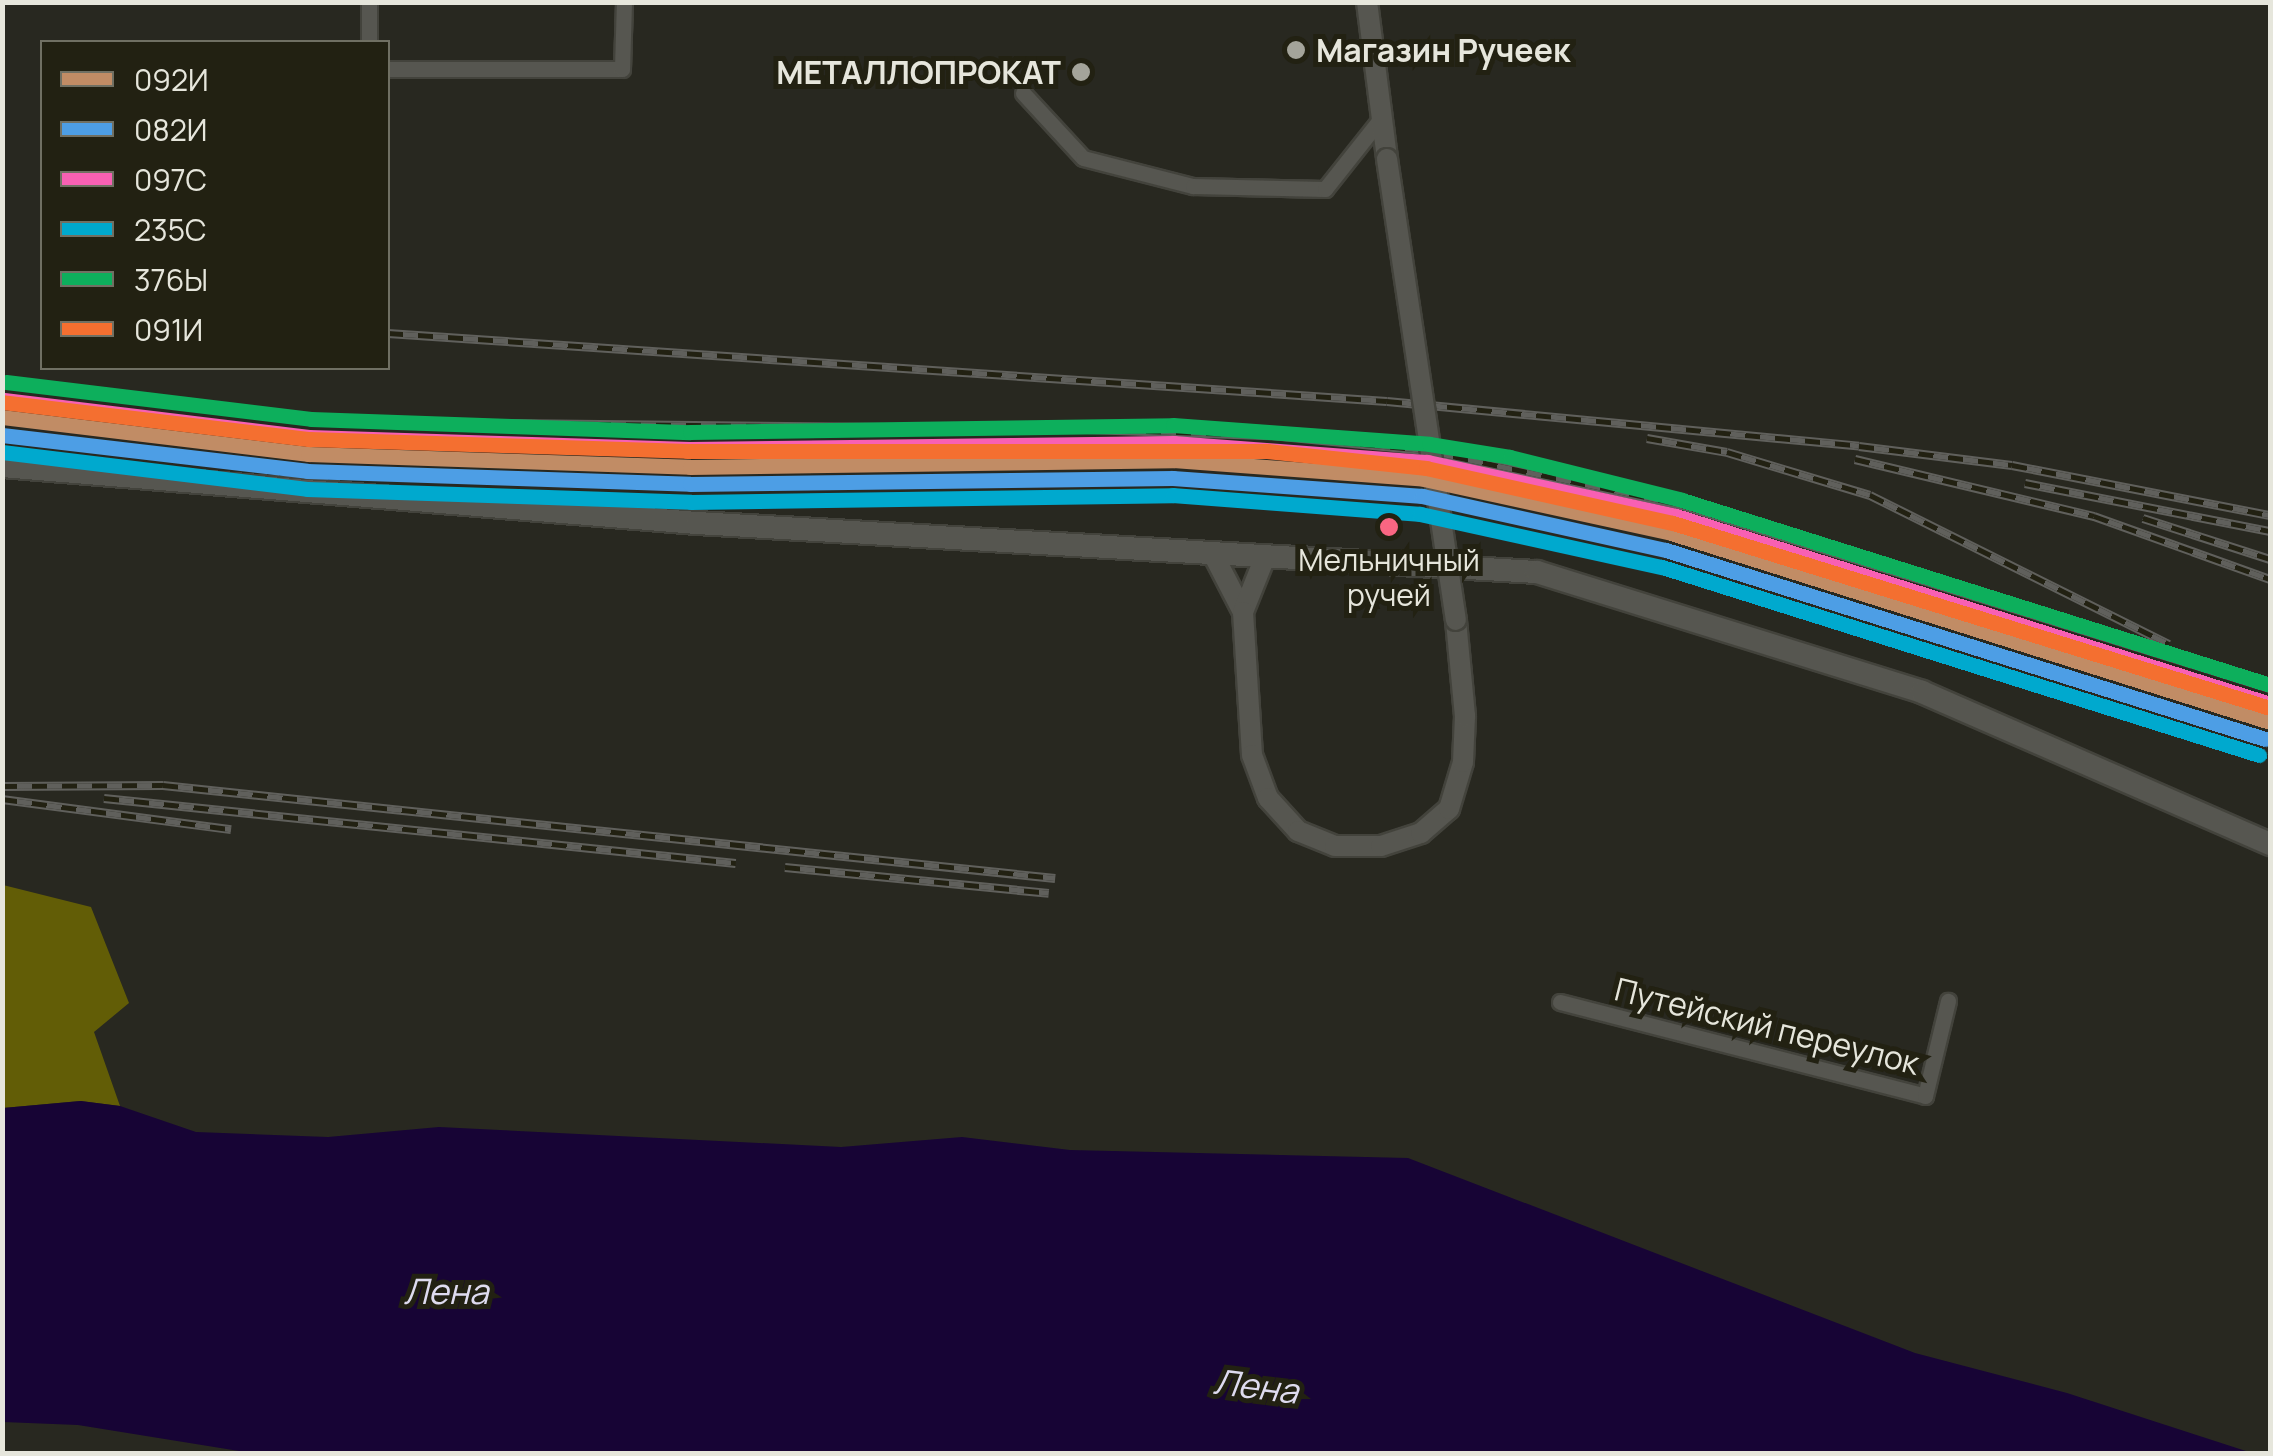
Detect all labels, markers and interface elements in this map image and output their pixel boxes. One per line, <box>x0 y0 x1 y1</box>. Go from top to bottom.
place label: Магазин Ручеек <box>1316 31 1570 69</box>
marker: Магазин Ручеек <box>1285 39 1307 61</box>
legend <box>40 40 390 370</box>
place label: МЕТАЛЛОПРОКАТ <box>776 53 1061 91</box>
text: 092И <box>134 59 209 100</box>
marker: МЕТАЛЛОПРОКАТ <box>1070 61 1092 83</box>
text: 082И <box>134 109 207 150</box>
text: 097С <box>134 159 207 200</box>
text: 235С <box>134 209 206 250</box>
text: 376Ы <box>134 259 208 300</box>
text: 091И <box>134 309 203 350</box>
marker: Мельничный ручей <box>1379 517 1399 537</box>
place label: Мельничный ручей <box>1298 542 1480 612</box>
street label: Путейский переулок <box>1611 970 1923 1082</box>
water label: Лена <box>403 1270 489 1312</box>
water label: Лена <box>1211 1360 1301 1412</box>

